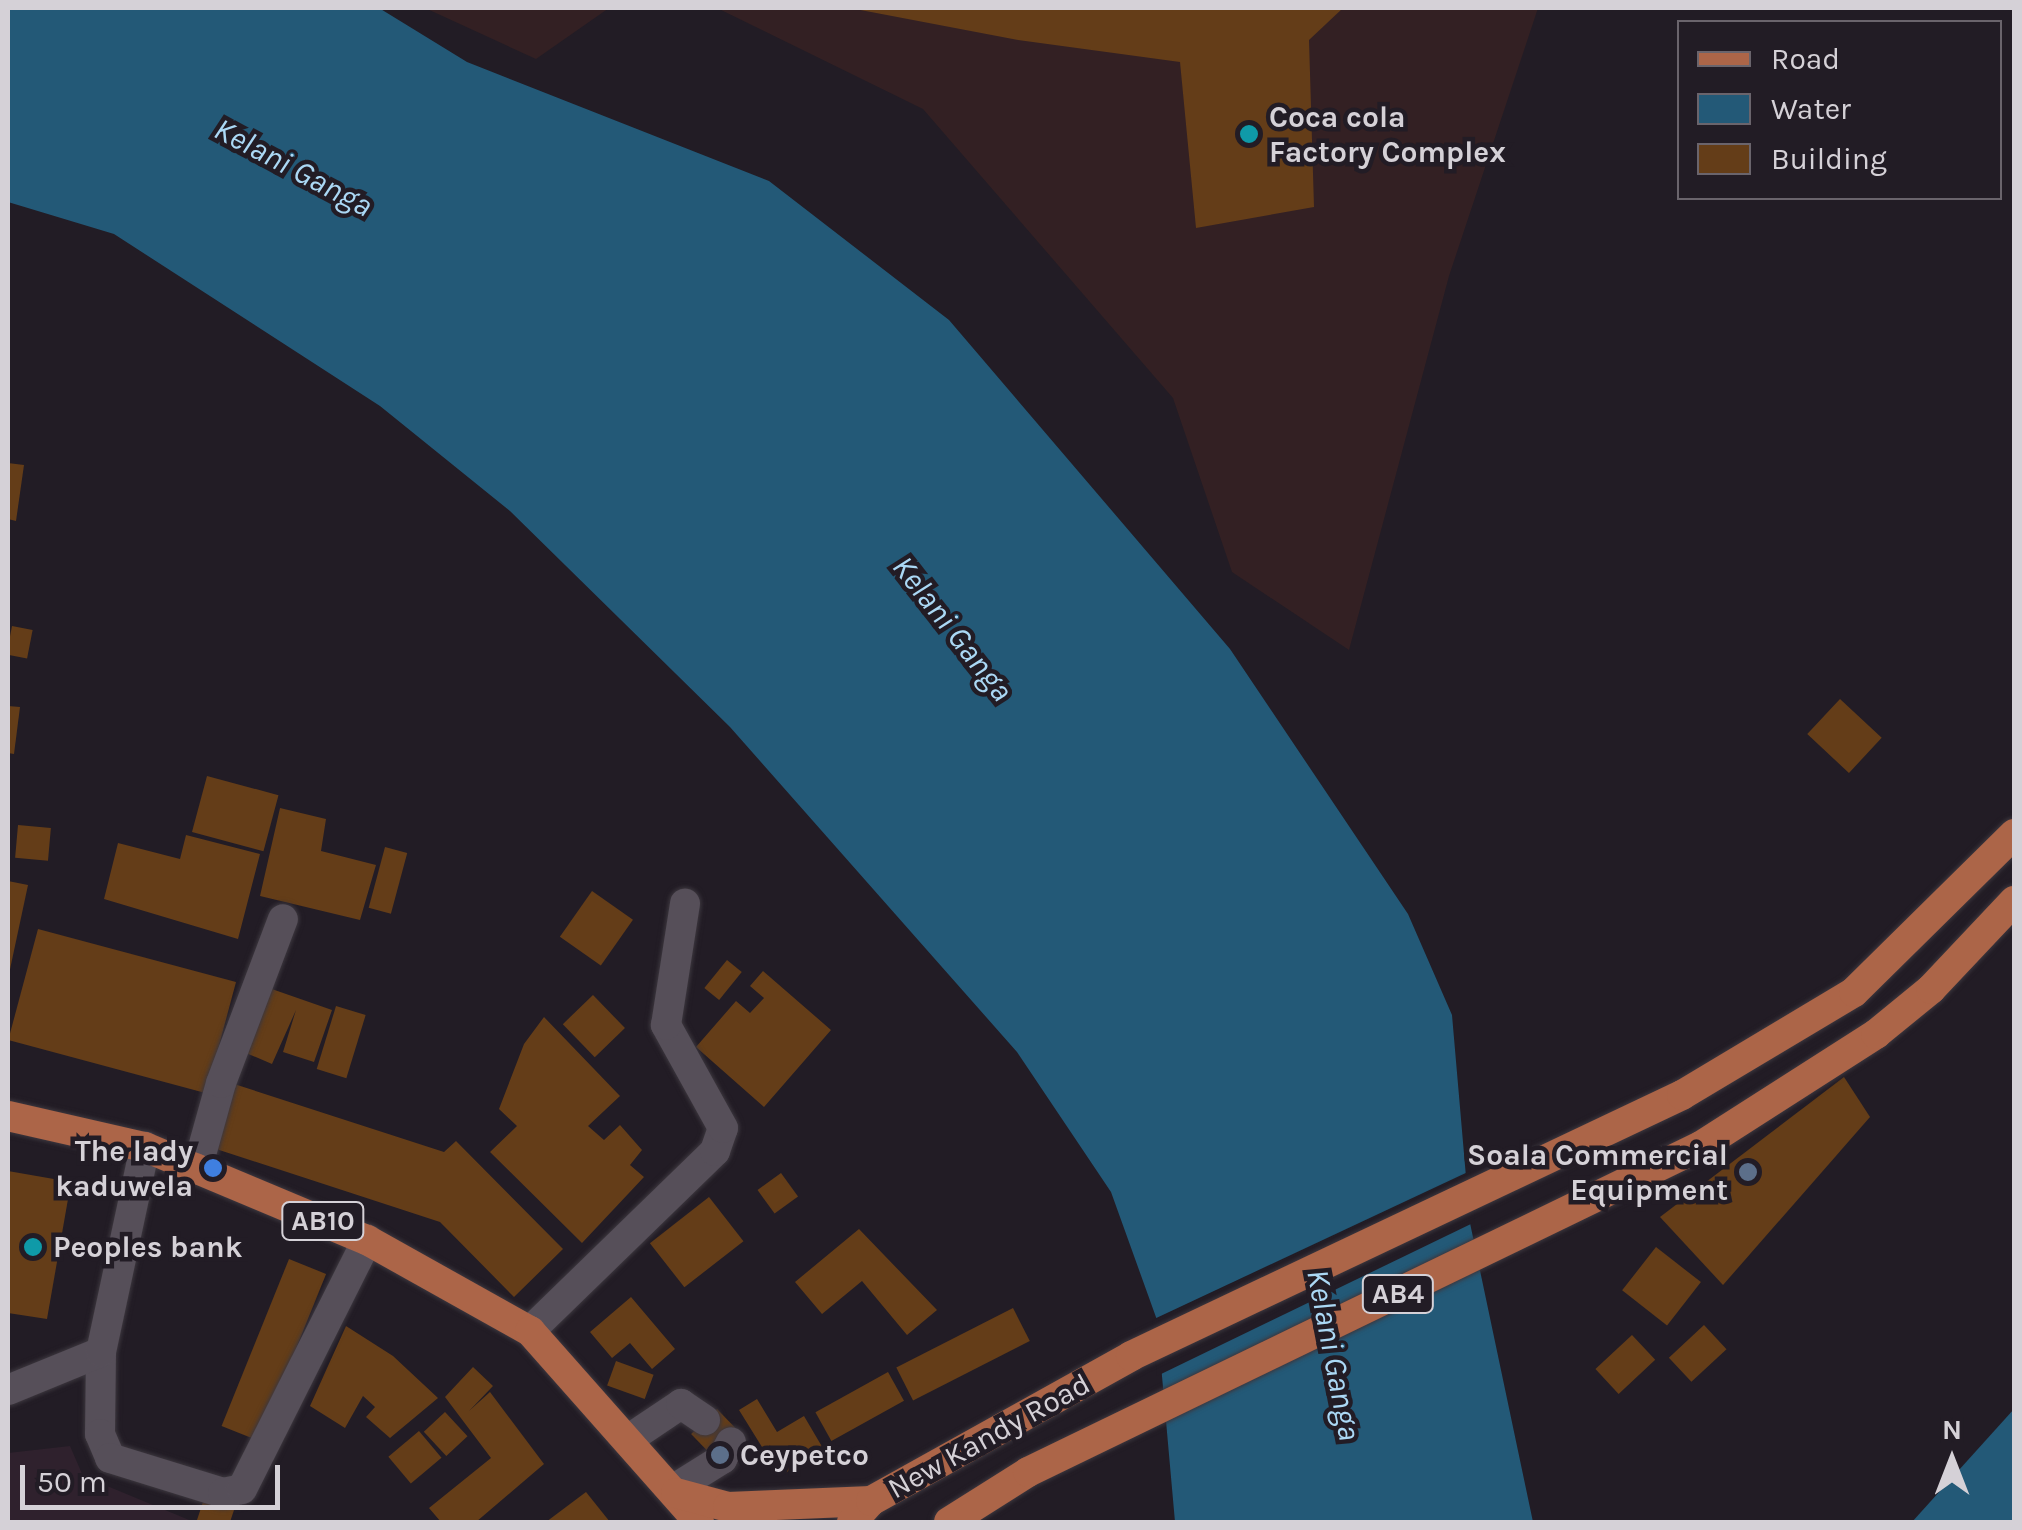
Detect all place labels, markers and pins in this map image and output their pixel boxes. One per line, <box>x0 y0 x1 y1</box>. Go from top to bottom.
place label: Coca cola Factory Complex <box>1269 99 1506 170</box>
marker: Coca cola Factory Complex <box>1238 123 1260 145</box>
place label: The lady kaduwela <box>55 1133 193 1204</box>
place label: Soala Commercial Equipment <box>1467 1137 1728 1208</box>
marker: The lady kaduwela <box>202 1157 224 1179</box>
marker: Soala Commercial Equipment <box>1737 1161 1759 1183</box>
place label: Peoples bank <box>53 1229 242 1265</box>
marker: Peoples bank <box>22 1236 44 1258</box>
place label: Ceypetco <box>740 1437 869 1473</box>
marker: Ceypetco <box>709 1444 731 1466</box>

